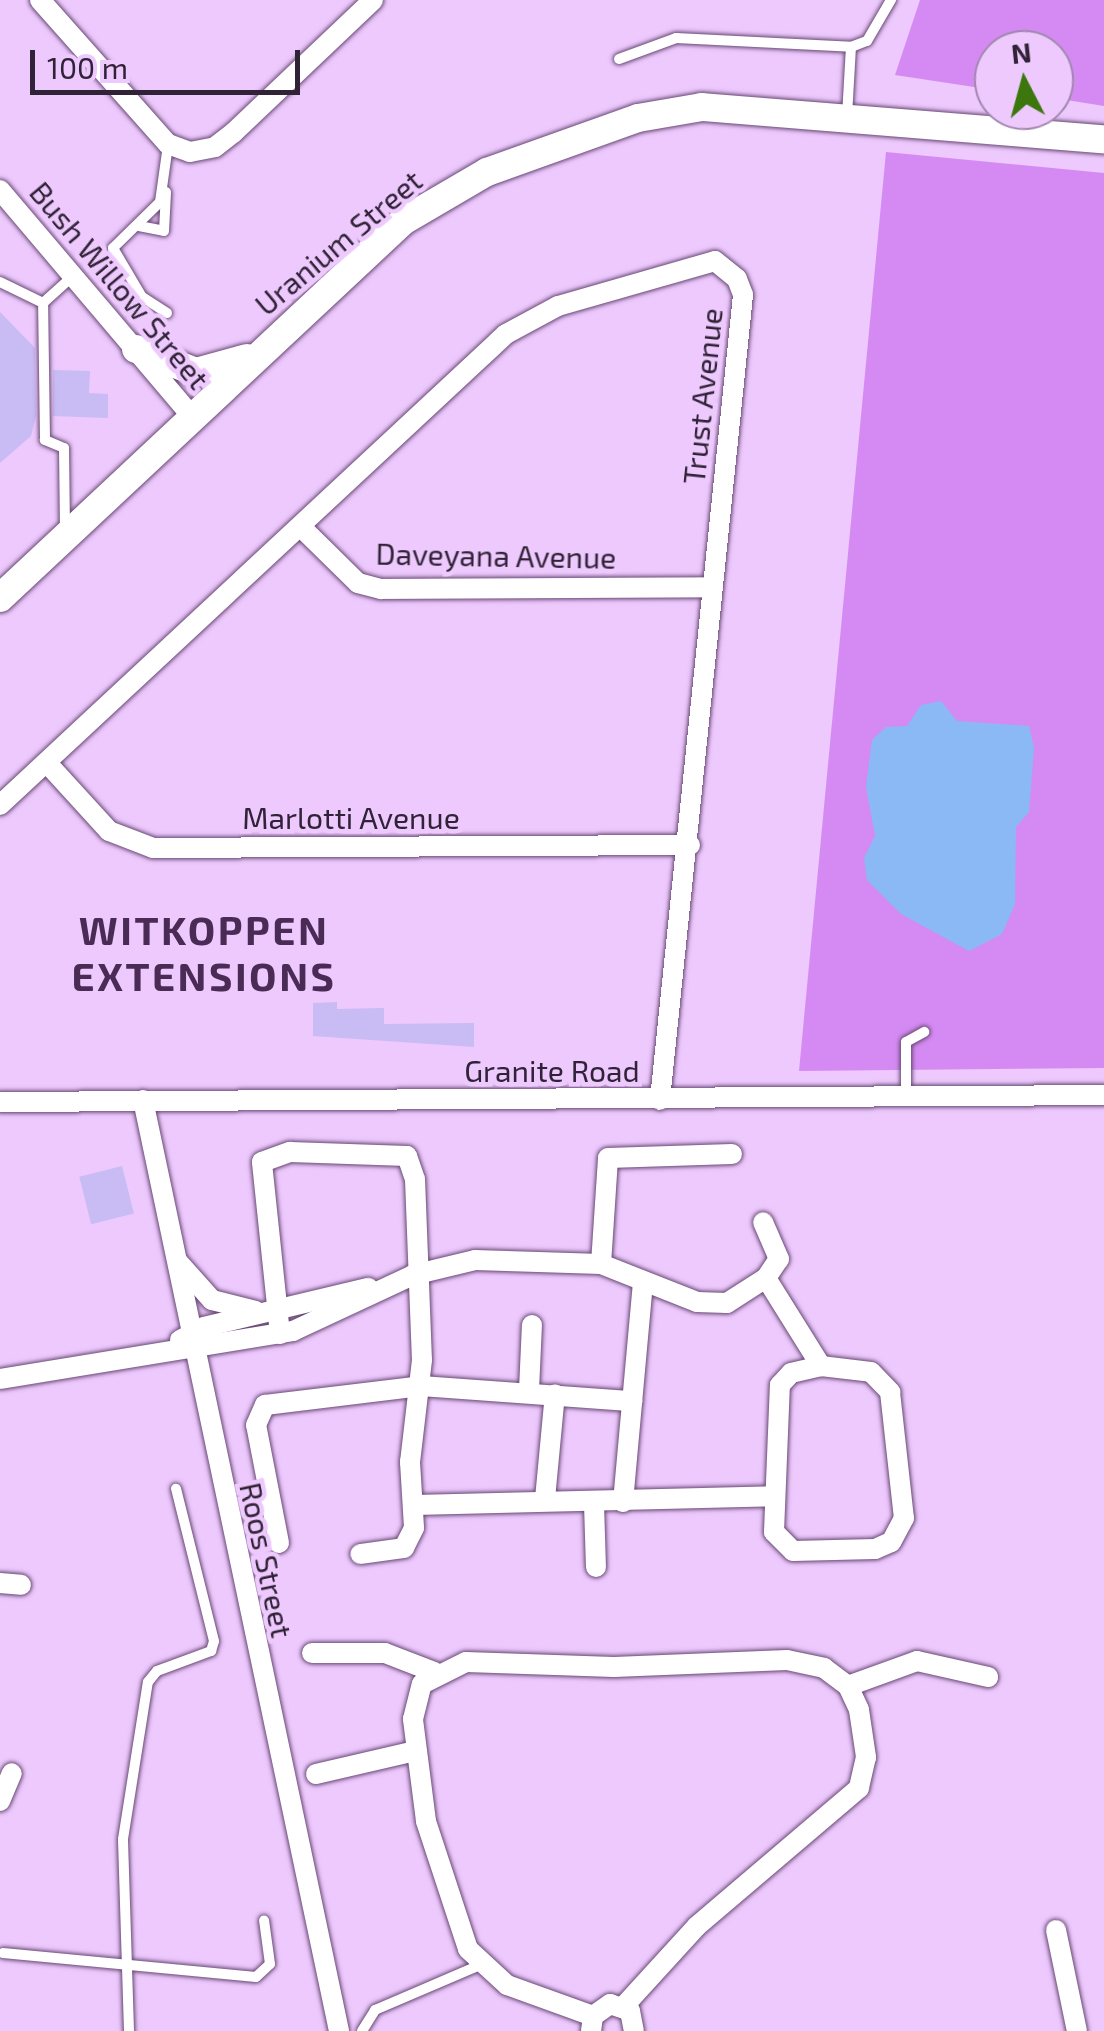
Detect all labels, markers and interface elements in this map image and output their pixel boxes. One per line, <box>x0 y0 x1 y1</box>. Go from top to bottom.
scale bar <box>35 30 305 92</box>
north arrow <box>974 30 1074 130</box>
text: N <box>1009 34 1033 70</box>
text: 100 m <box>47 49 128 85</box>
street label: Uranium Street <box>247 162 429 322</box>
street label: Bush Willow Street <box>22 174 218 396</box>
street label: Trust Avenue <box>675 306 729 486</box>
street label: Daveyana Avenue <box>375 535 617 575</box>
street label: Marlotti Avenue <box>242 799 460 835</box>
district label: WITKOPPEN EXTENSIONS <box>72 905 336 999</box>
street label: Granite Road <box>464 1052 640 1088</box>
street label: Roos Street <box>233 1479 301 1641</box>

